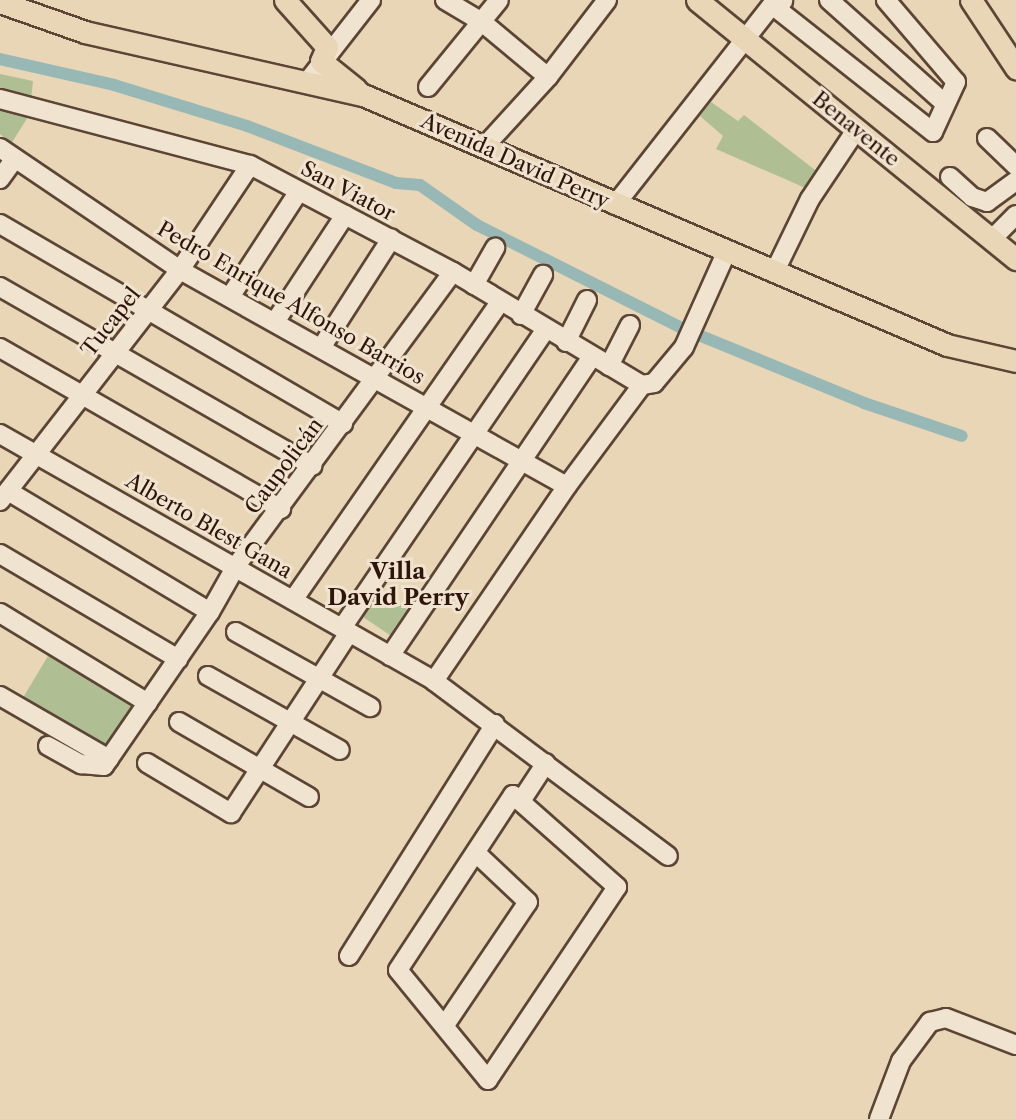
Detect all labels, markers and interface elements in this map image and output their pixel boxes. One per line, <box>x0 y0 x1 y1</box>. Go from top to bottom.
street label: Benavente <box>807 86 905 172</box>
street label: Avenida David Perry <box>417 108 613 214</box>
street label: San Viator <box>296 155 400 227</box>
street label: Pedro Enrique Alfonso Barrios <box>153 216 429 390</box>
street label: Tucapel <box>76 282 146 362</box>
street label: Caupolicán <box>240 413 328 519</box>
street label: Alberto Blest Gana <box>121 468 297 584</box>
district label: Villa David Perry <box>327 557 469 611</box>

